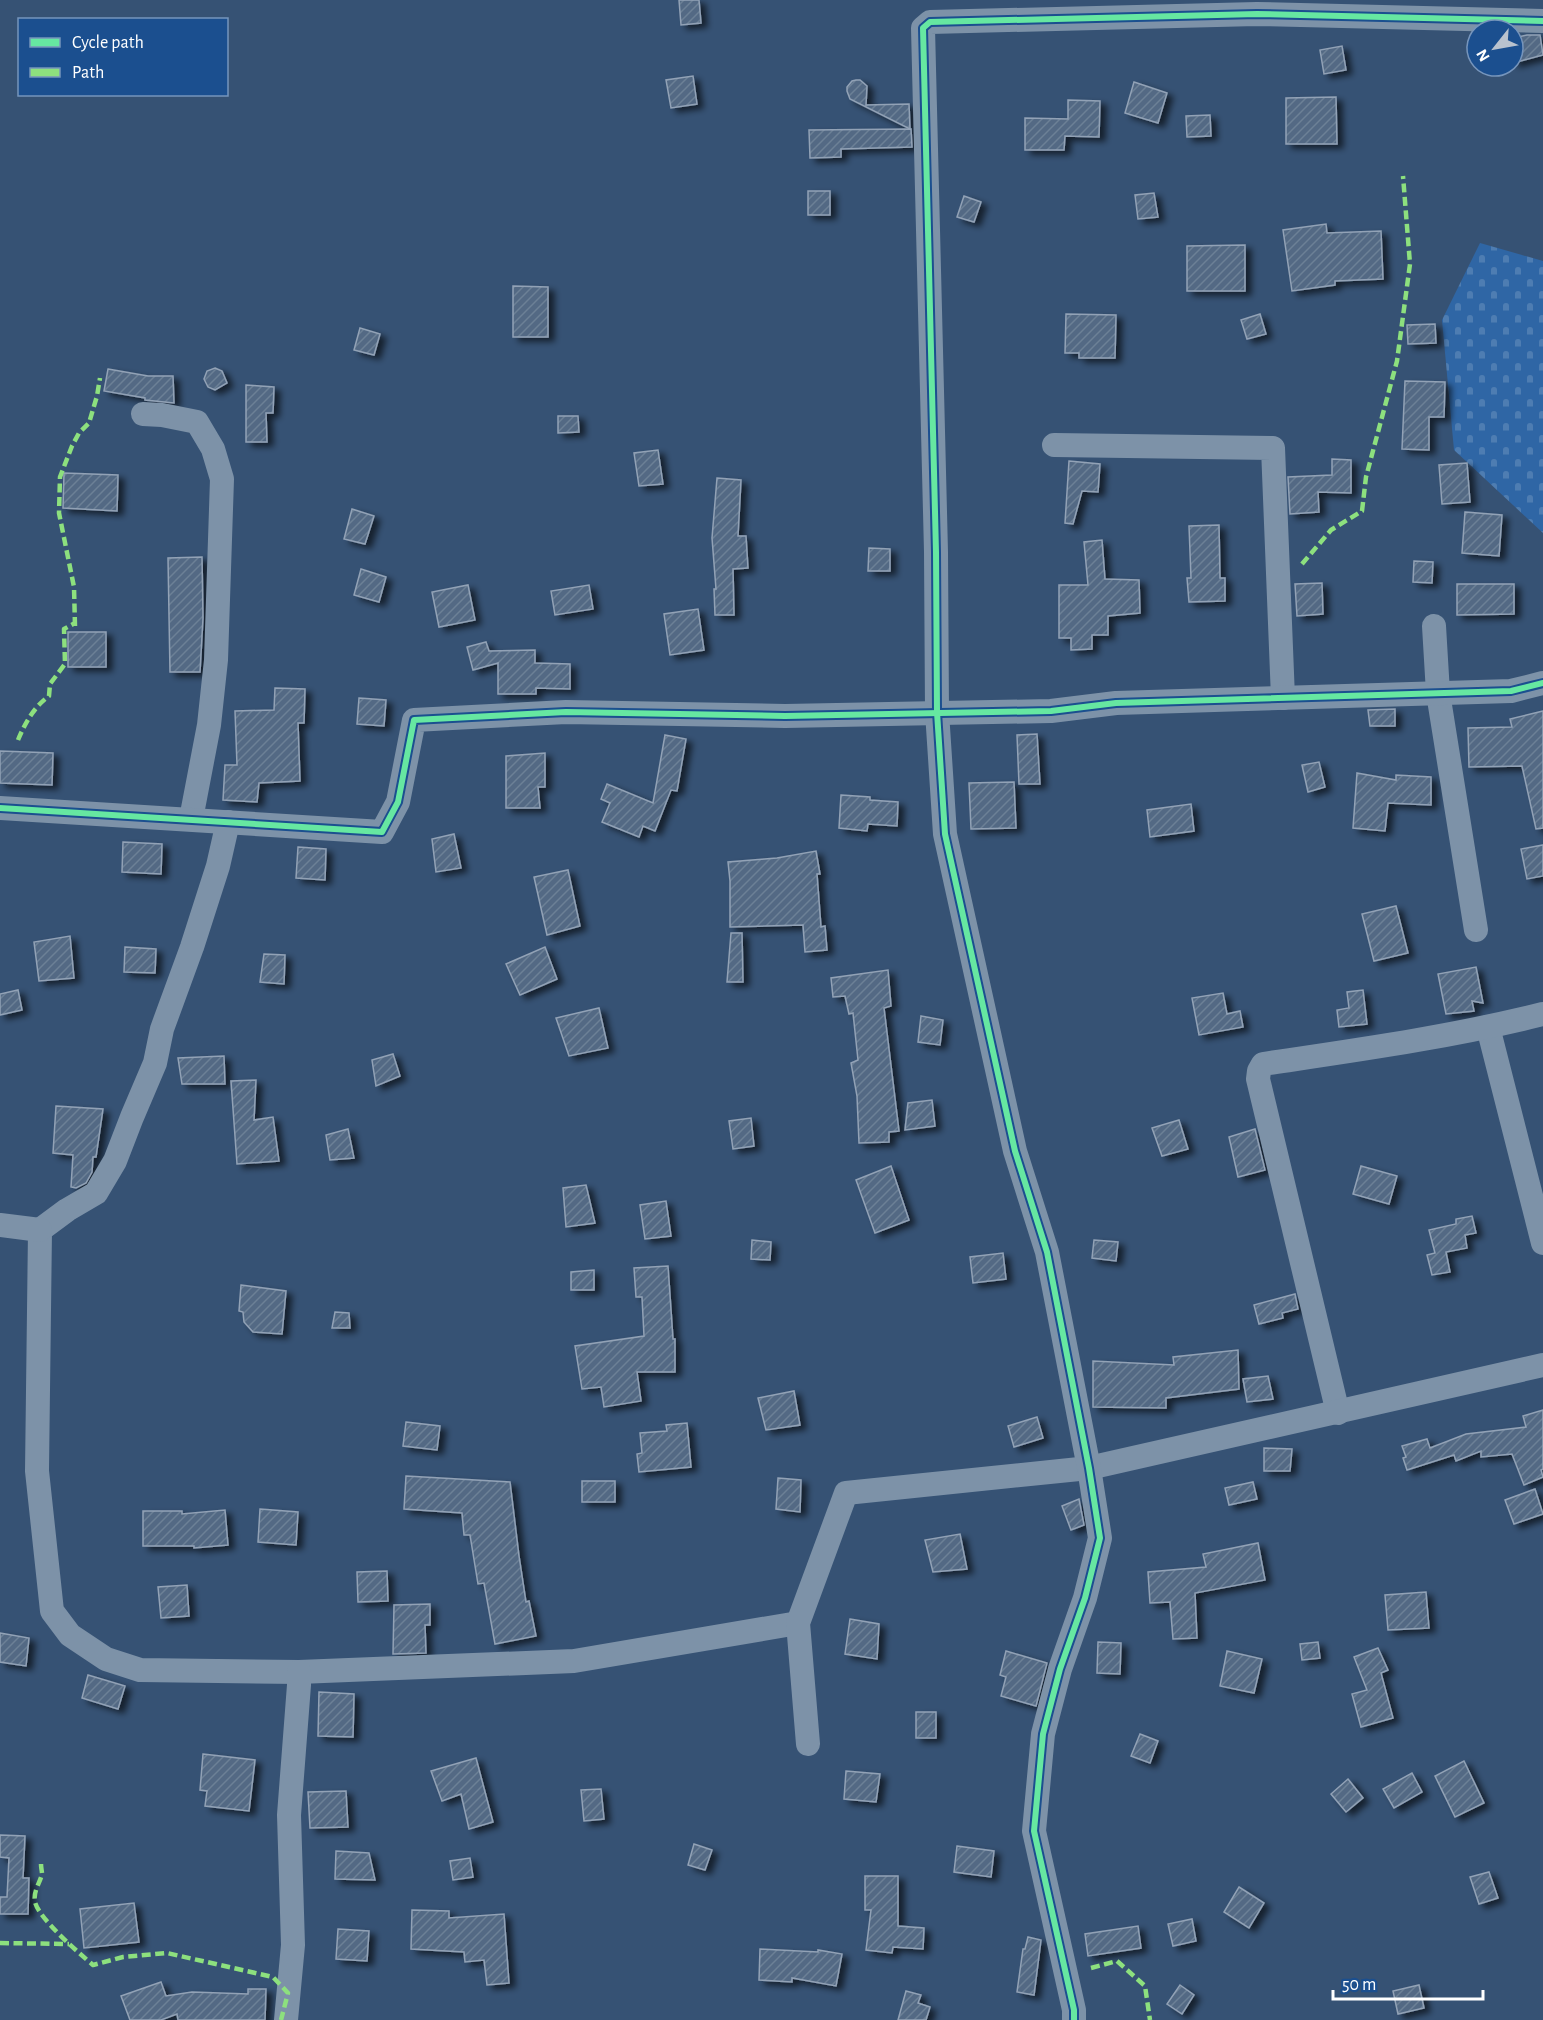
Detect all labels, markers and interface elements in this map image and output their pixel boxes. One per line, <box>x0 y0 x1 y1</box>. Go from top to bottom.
legend <box>18 18 228 96</box>
north arrow <box>1465 18 1525 78</box>
text: Cycle path <box>72 34 144 52</box>
text: N <box>1473 46 1493 64</box>
text: Path <box>72 64 104 82</box>
scale bar <box>1333 1963 1483 2001</box>
text: 50 m <box>1342 1976 1376 1994</box>

